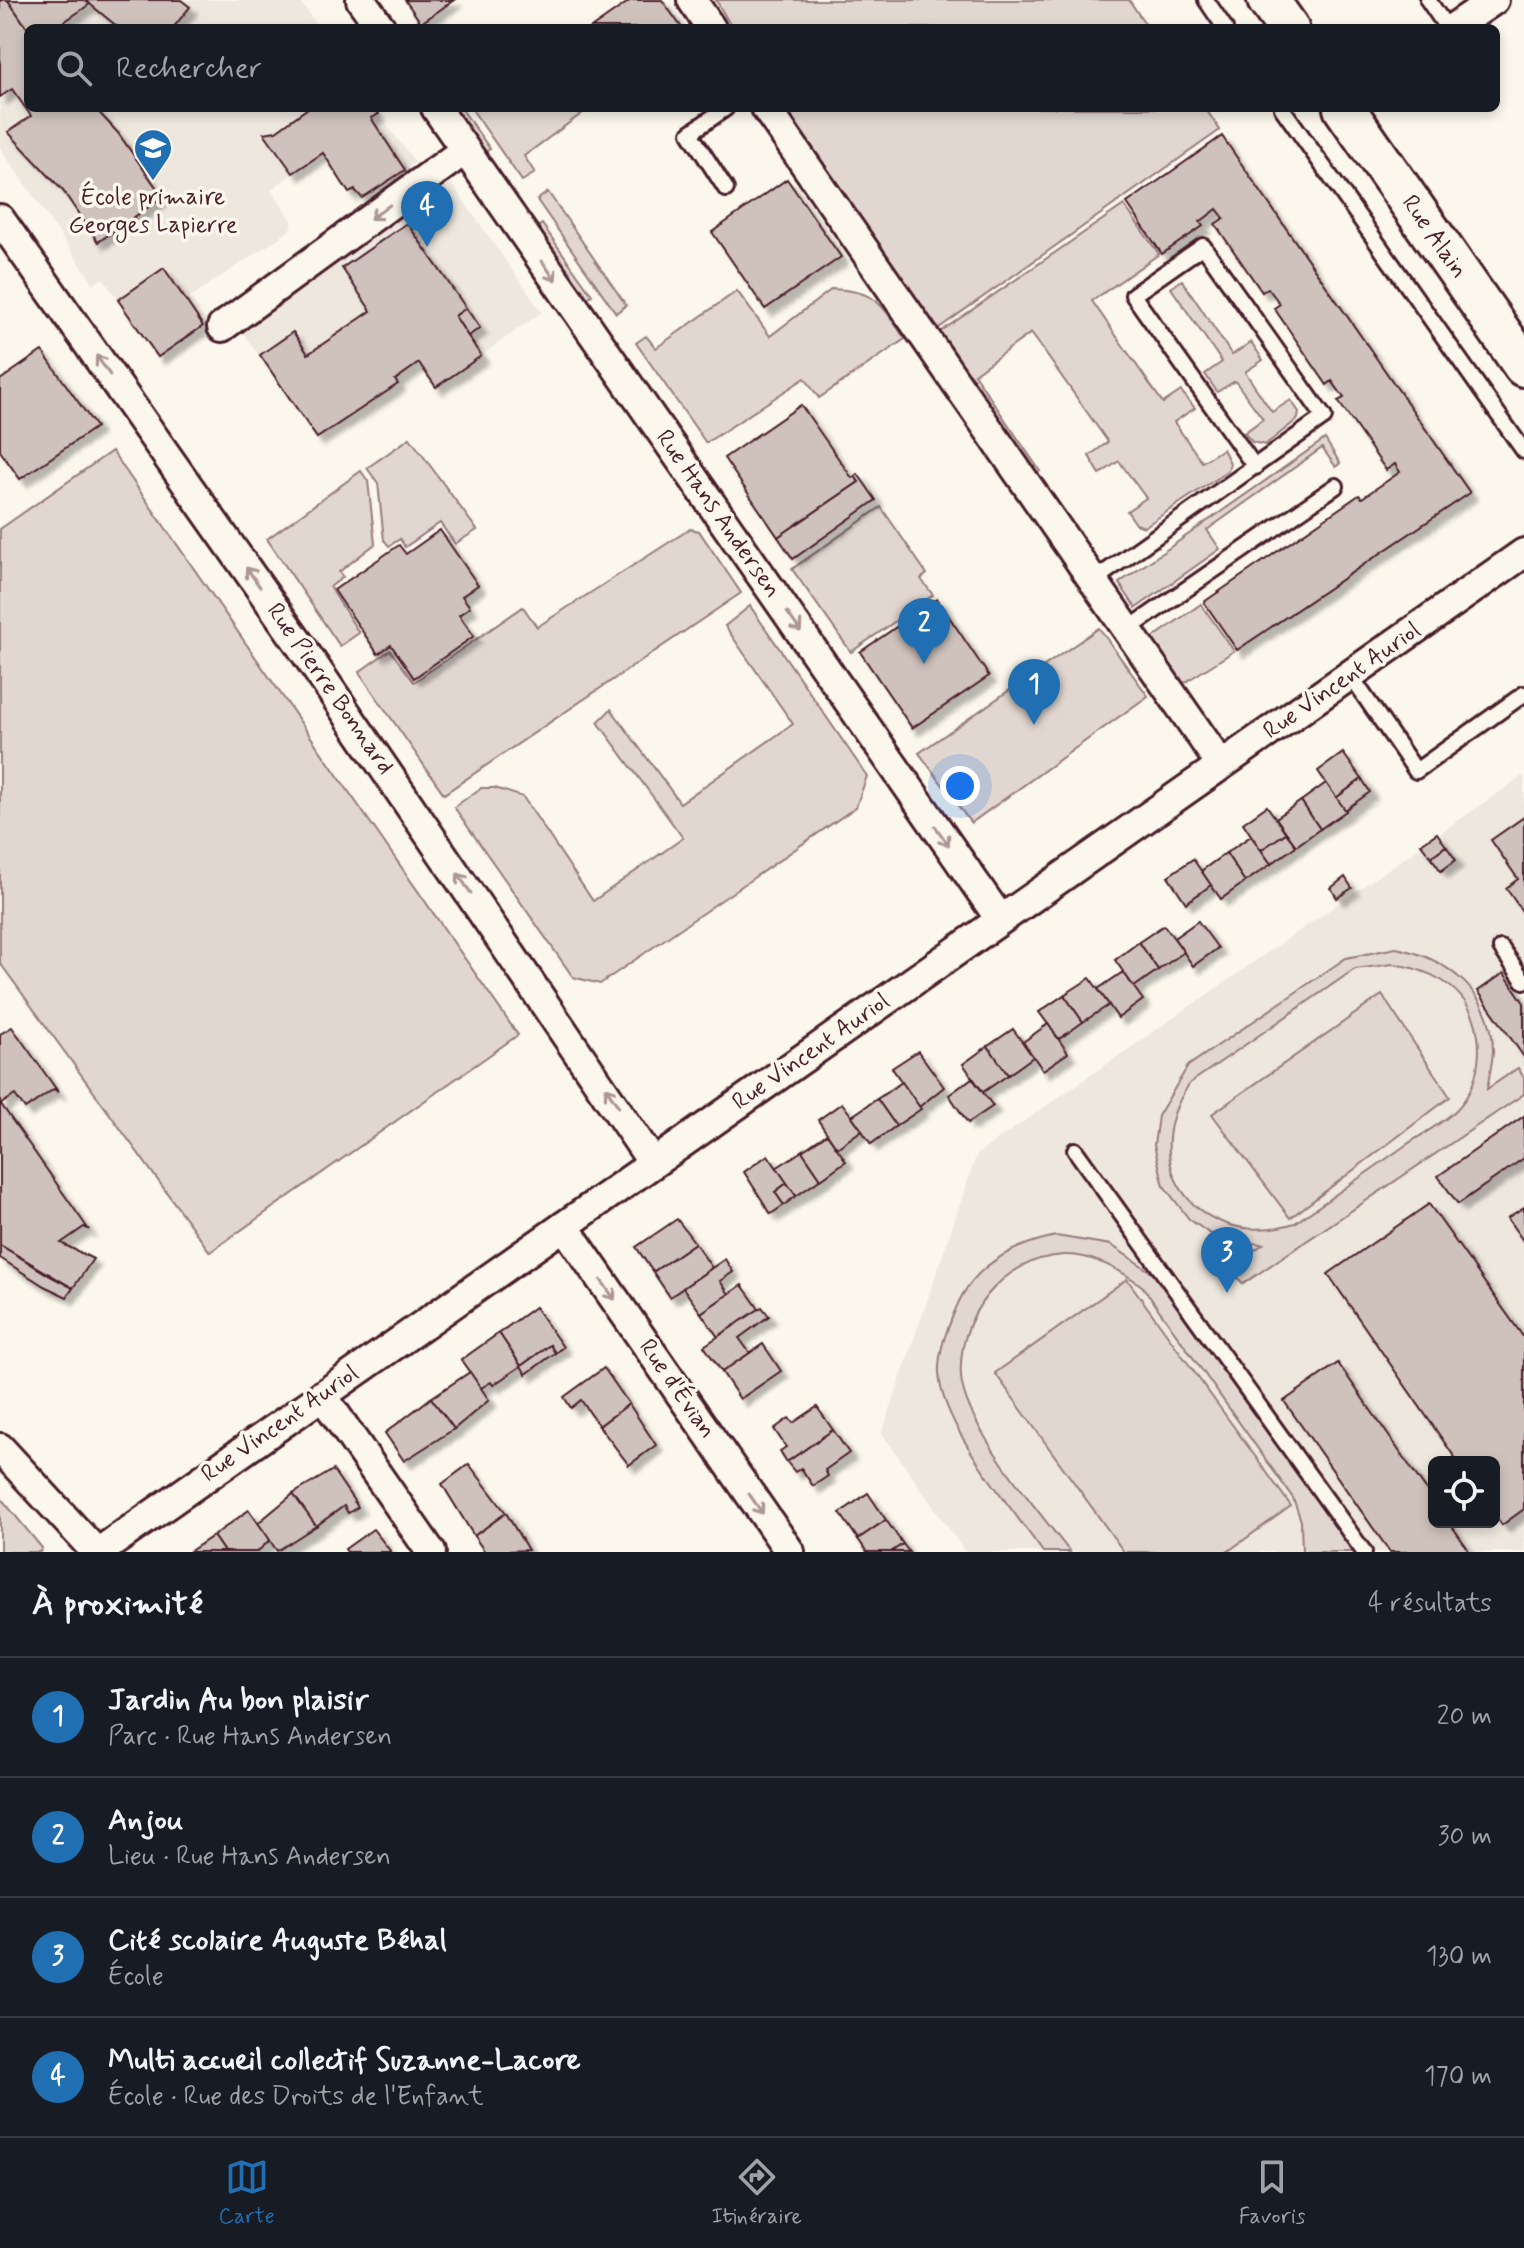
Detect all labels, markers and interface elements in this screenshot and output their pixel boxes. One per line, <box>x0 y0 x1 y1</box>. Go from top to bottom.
search box <box>24 24 1500 112</box>
icon: search <box>52 46 96 90</box>
text: Rechercher <box>116 49 262 88</box>
school or university icon: École primaire Georges Lapierre <box>132 127 174 182</box>
place label: École primaire Georges Lapierre <box>68 180 238 243</box>
pin: 4 <box>401 181 453 247</box>
street label: Rue Alain <box>1394 189 1474 285</box>
one-way arrow <box>369 204 391 221</box>
one-way arrow <box>541 259 557 281</box>
one-way arrow <box>95 354 111 376</box>
street label: Rue Hans Andersen <box>648 424 788 604</box>
one-way arrow <box>245 566 261 588</box>
street label: Rue Pierre Bonnard <box>259 597 401 781</box>
pin: 2 <box>898 598 950 664</box>
one-way arrow <box>786 611 802 633</box>
street label: Rue Vincent Auriol <box>1257 615 1427 747</box>
pin: 1 <box>1008 659 1060 725</box>
your location <box>940 766 980 806</box>
one-way arrow <box>934 824 950 846</box>
one-way arrow <box>456 873 472 895</box>
street label: Rue Vincent Auriol <box>726 986 896 1118</box>
one-way arrow <box>604 1087 620 1109</box>
pin: 3 <box>1201 1227 1253 1293</box>
one-way arrow <box>600 1279 616 1301</box>
street label: Rue d'Évian <box>631 1332 724 1445</box>
street label: Rue Vincent Auriol <box>195 1358 365 1490</box>
map controls <box>1428 1456 1500 1528</box>
button: locate <box>1428 1456 1500 1528</box>
one-way arrow <box>748 1492 764 1514</box>
text: À proximité <box>32 1582 203 1627</box>
text: 4 résultats <box>1368 1587 1492 1621</box>
text: Jardin Au bon plaisir <box>108 1681 368 1720</box>
text: 1 <box>52 1700 64 1734</box>
text: 20 m <box>1437 1700 1492 1734</box>
text: Parc · Rue Hans Andersen <box>108 1720 392 1754</box>
text: Anjou <box>108 1801 183 1840</box>
text: 2 <box>52 1820 64 1854</box>
text: 30 m <box>1438 1820 1492 1854</box>
text: Lieu · Rue Hans Andersen <box>108 1840 391 1874</box>
text: Cité scolaire Auguste Béhal <box>108 1921 447 1960</box>
text: 3 <box>52 1940 64 1974</box>
text: 130 m <box>1426 1940 1492 1974</box>
text: École <box>108 1960 164 1994</box>
text: Multi accueil collectif Suzanne-Lacore <box>108 2041 581 2080</box>
text: 4 <box>50 2060 66 2094</box>
text: 170 m <box>1424 2060 1492 2094</box>
text: École · Rue des Droits de l'Enfant <box>108 2080 484 2114</box>
tab: Carte <box>218 2155 275 2231</box>
tab: Itinéraire <box>712 2155 802 2231</box>
tab: Favoris <box>1239 2155 1306 2231</box>

